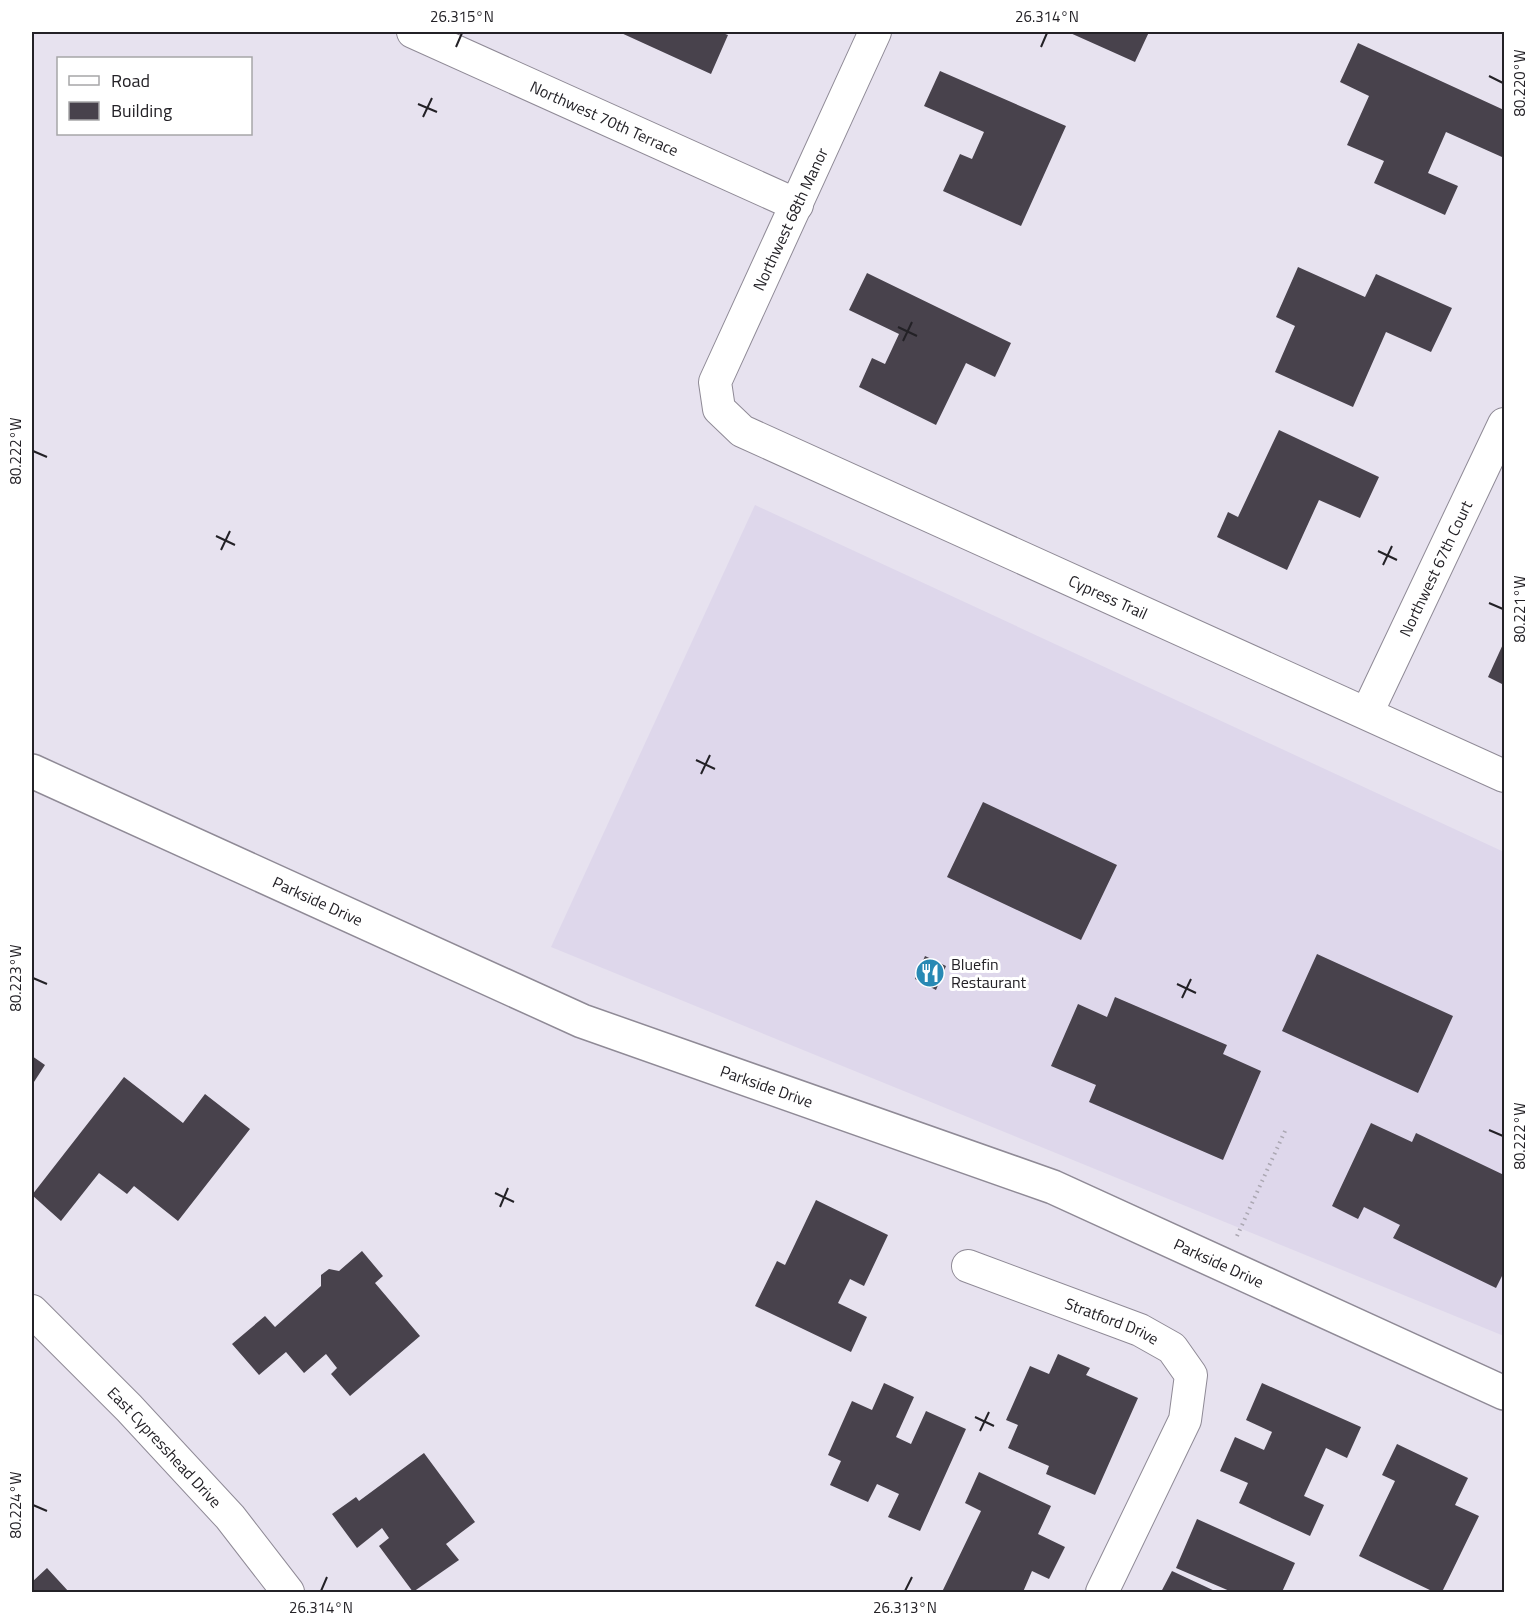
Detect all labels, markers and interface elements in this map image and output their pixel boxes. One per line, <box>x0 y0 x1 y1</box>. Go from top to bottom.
text: 26.315°N <box>430 5 494 28</box>
text: 26.314°N <box>1015 5 1079 28</box>
text: 80.220°W <box>1508 50 1531 116</box>
legend <box>57 57 252 135</box>
text: Road <box>111 67 150 94</box>
street label: Northwest 70th Terrace <box>526 74 683 162</box>
text: Building <box>111 97 172 124</box>
street label: Northwest 68th Manor <box>746 143 834 294</box>
text: 80.222°W <box>4 418 27 484</box>
street label: Northwest 67th Court <box>1393 496 1478 640</box>
street label: Cypress Trail <box>1065 568 1152 625</box>
text: 80.221°W <box>1508 576 1531 642</box>
street label: Parkside Drive <box>269 870 367 932</box>
text: 80.223°W <box>4 945 27 1011</box>
place label: Bluefin Restaurant <box>951 952 1026 994</box>
restaurant icon: Bluefin Restaurant <box>914 957 946 989</box>
street label: Parkside Drive <box>717 1059 816 1114</box>
text: 80.222°W <box>1508 1103 1531 1169</box>
street label: Parkside Drive <box>1170 1232 1268 1294</box>
street label: Stratford Drive <box>1062 1291 1163 1350</box>
street label: East Cypresshead Drive <box>102 1381 227 1513</box>
text: 80.224°W <box>4 1472 27 1538</box>
text: 26.314°N <box>289 1596 353 1619</box>
text: 26.313°N <box>873 1596 937 1619</box>

